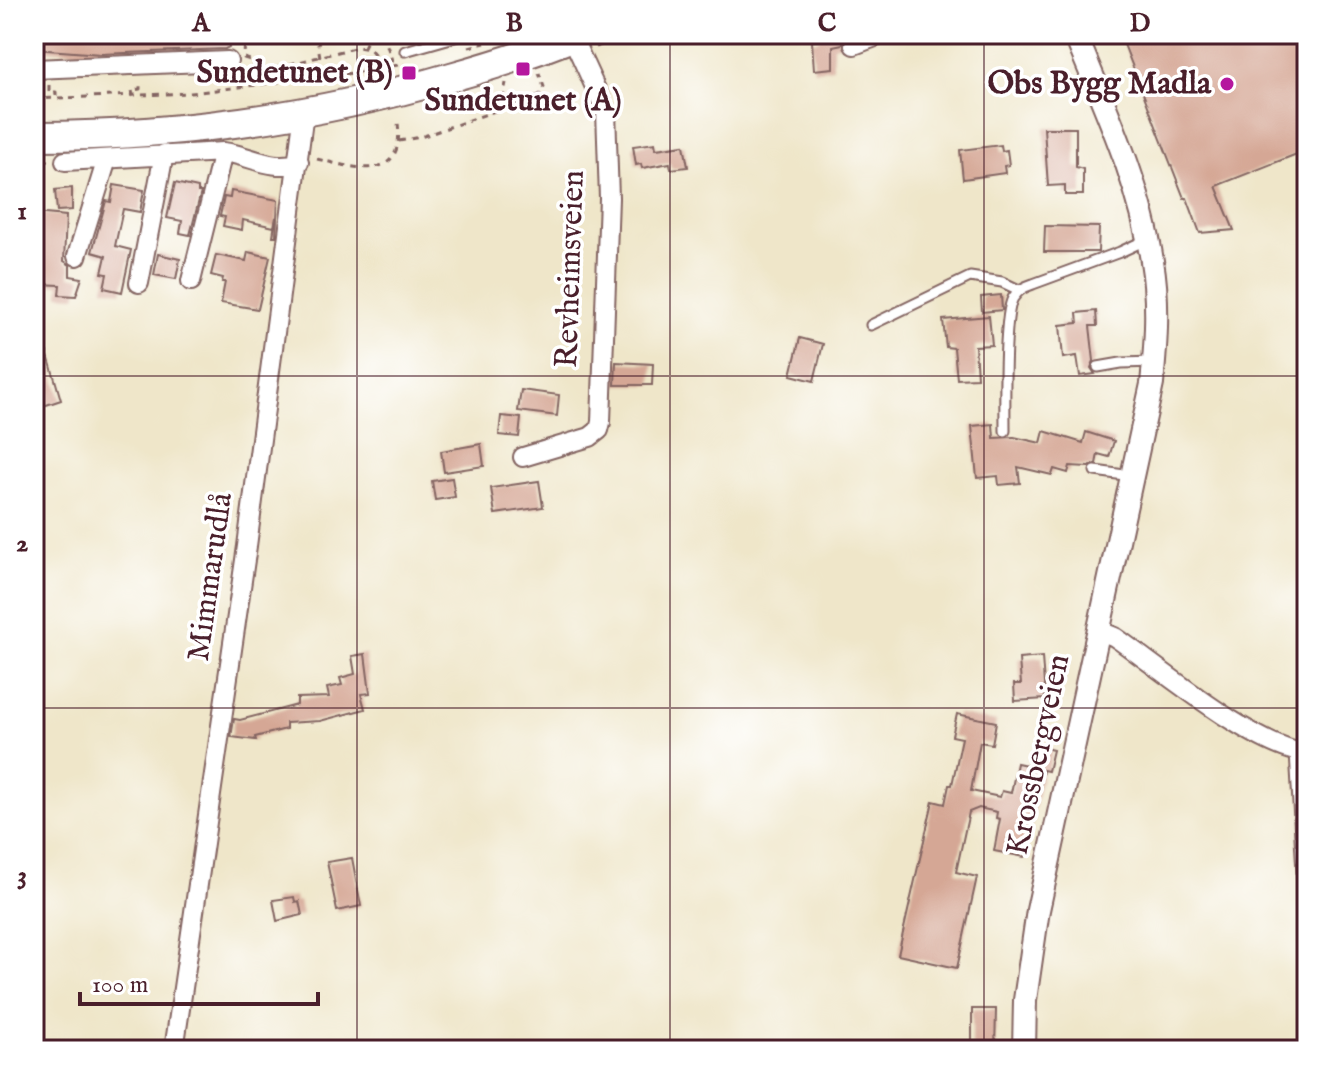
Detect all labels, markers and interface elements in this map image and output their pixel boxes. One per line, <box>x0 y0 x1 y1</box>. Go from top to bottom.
text: A <box>191 7 211 40</box>
text: B <box>505 7 523 40</box>
text: C <box>818 7 837 40</box>
text: D <box>1130 7 1151 40</box>
place label: Sundetunet (B) <box>196 53 393 94</box>
marker: Sundetunet (A) <box>514 60 532 78</box>
marker: Sundetunet (B) <box>400 64 418 82</box>
place label: Obs Bygg Madla <box>988 64 1212 105</box>
marker: Obs Bygg Madla <box>1218 75 1236 93</box>
place label: Sundetunet (A) <box>424 81 622 122</box>
street label: Revheimsveien <box>547 169 595 369</box>
text: 1 <box>17 195 27 228</box>
street label: Mimmarudlå <box>179 490 243 664</box>
text: 2 <box>16 527 28 560</box>
street label: Krossbergveien <box>998 650 1080 860</box>
text: 3 <box>17 859 27 892</box>
scale bar <box>80 956 318 1006</box>
text: 100 m <box>92 970 148 1001</box>

